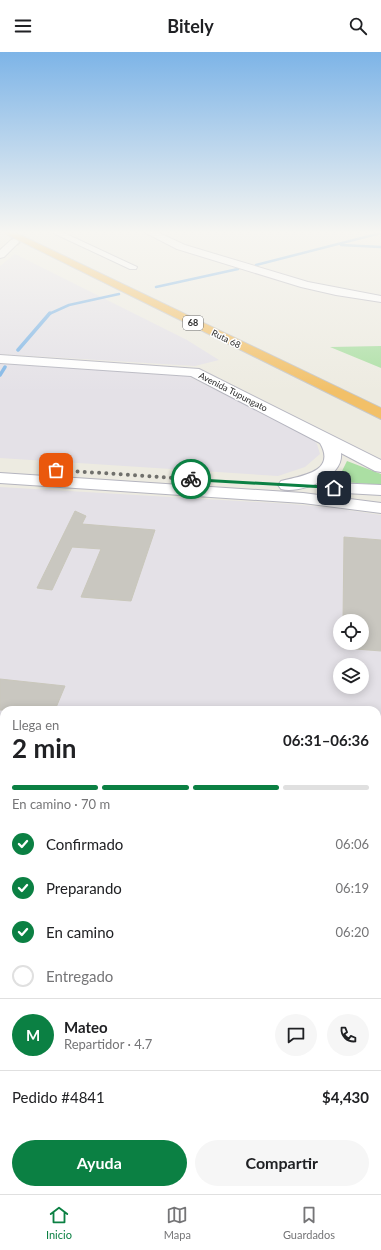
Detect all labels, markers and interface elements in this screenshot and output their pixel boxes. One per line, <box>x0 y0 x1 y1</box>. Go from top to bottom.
icon: menu <box>12 15 34 37</box>
text: Bitely <box>167 15 214 37</box>
icon: search <box>347 15 369 37</box>
road number: 68 <box>183 316 203 330</box>
street label: Ruta 68 <box>210 327 243 350</box>
street label: Avenida Tupungato <box>197 369 269 414</box>
pin <box>39 453 73 487</box>
icon: bag <box>45 459 67 481</box>
courier <box>171 459 211 499</box>
icon: bike <box>180 468 202 490</box>
pin <box>317 471 351 505</box>
icon: home <box>323 477 345 499</box>
map controls <box>333 614 369 694</box>
button: locate <box>333 614 369 650</box>
button: layers <box>333 658 369 694</box>
text: Llega en <box>12 717 59 733</box>
text: 06:31–06:36 <box>283 731 369 749</box>
text: 2 min <box>12 732 76 764</box>
text: En camino · 70 m <box>12 796 110 812</box>
icon: check <box>12 833 34 855</box>
text: Confirmado <box>46 835 123 853</box>
text: 06:06 <box>336 836 369 852</box>
icon: check <box>12 877 34 899</box>
text: Preparando <box>46 879 122 897</box>
text: 06:19 <box>336 880 369 896</box>
icon: check <box>12 921 34 943</box>
text: En camino <box>46 923 114 941</box>
text: 06:20 <box>336 924 369 940</box>
text: Entregado <box>46 967 113 985</box>
button: chat <box>275 1014 317 1056</box>
button: phone <box>327 1014 369 1056</box>
text: Mateo <box>64 1018 108 1036</box>
text: M <box>26 1026 40 1044</box>
text: Repartidor · 4.7 <box>64 1036 152 1052</box>
text: Pedido #4841 <box>12 1088 105 1106</box>
text: $4,430 <box>322 1088 369 1106</box>
button: Ayuda <box>12 1140 187 1186</box>
button: Compartir <box>195 1140 369 1186</box>
tab: Inicio <box>46 1204 72 1241</box>
tab: Mapa <box>164 1204 191 1241</box>
tab: Guardados <box>283 1204 335 1241</box>

